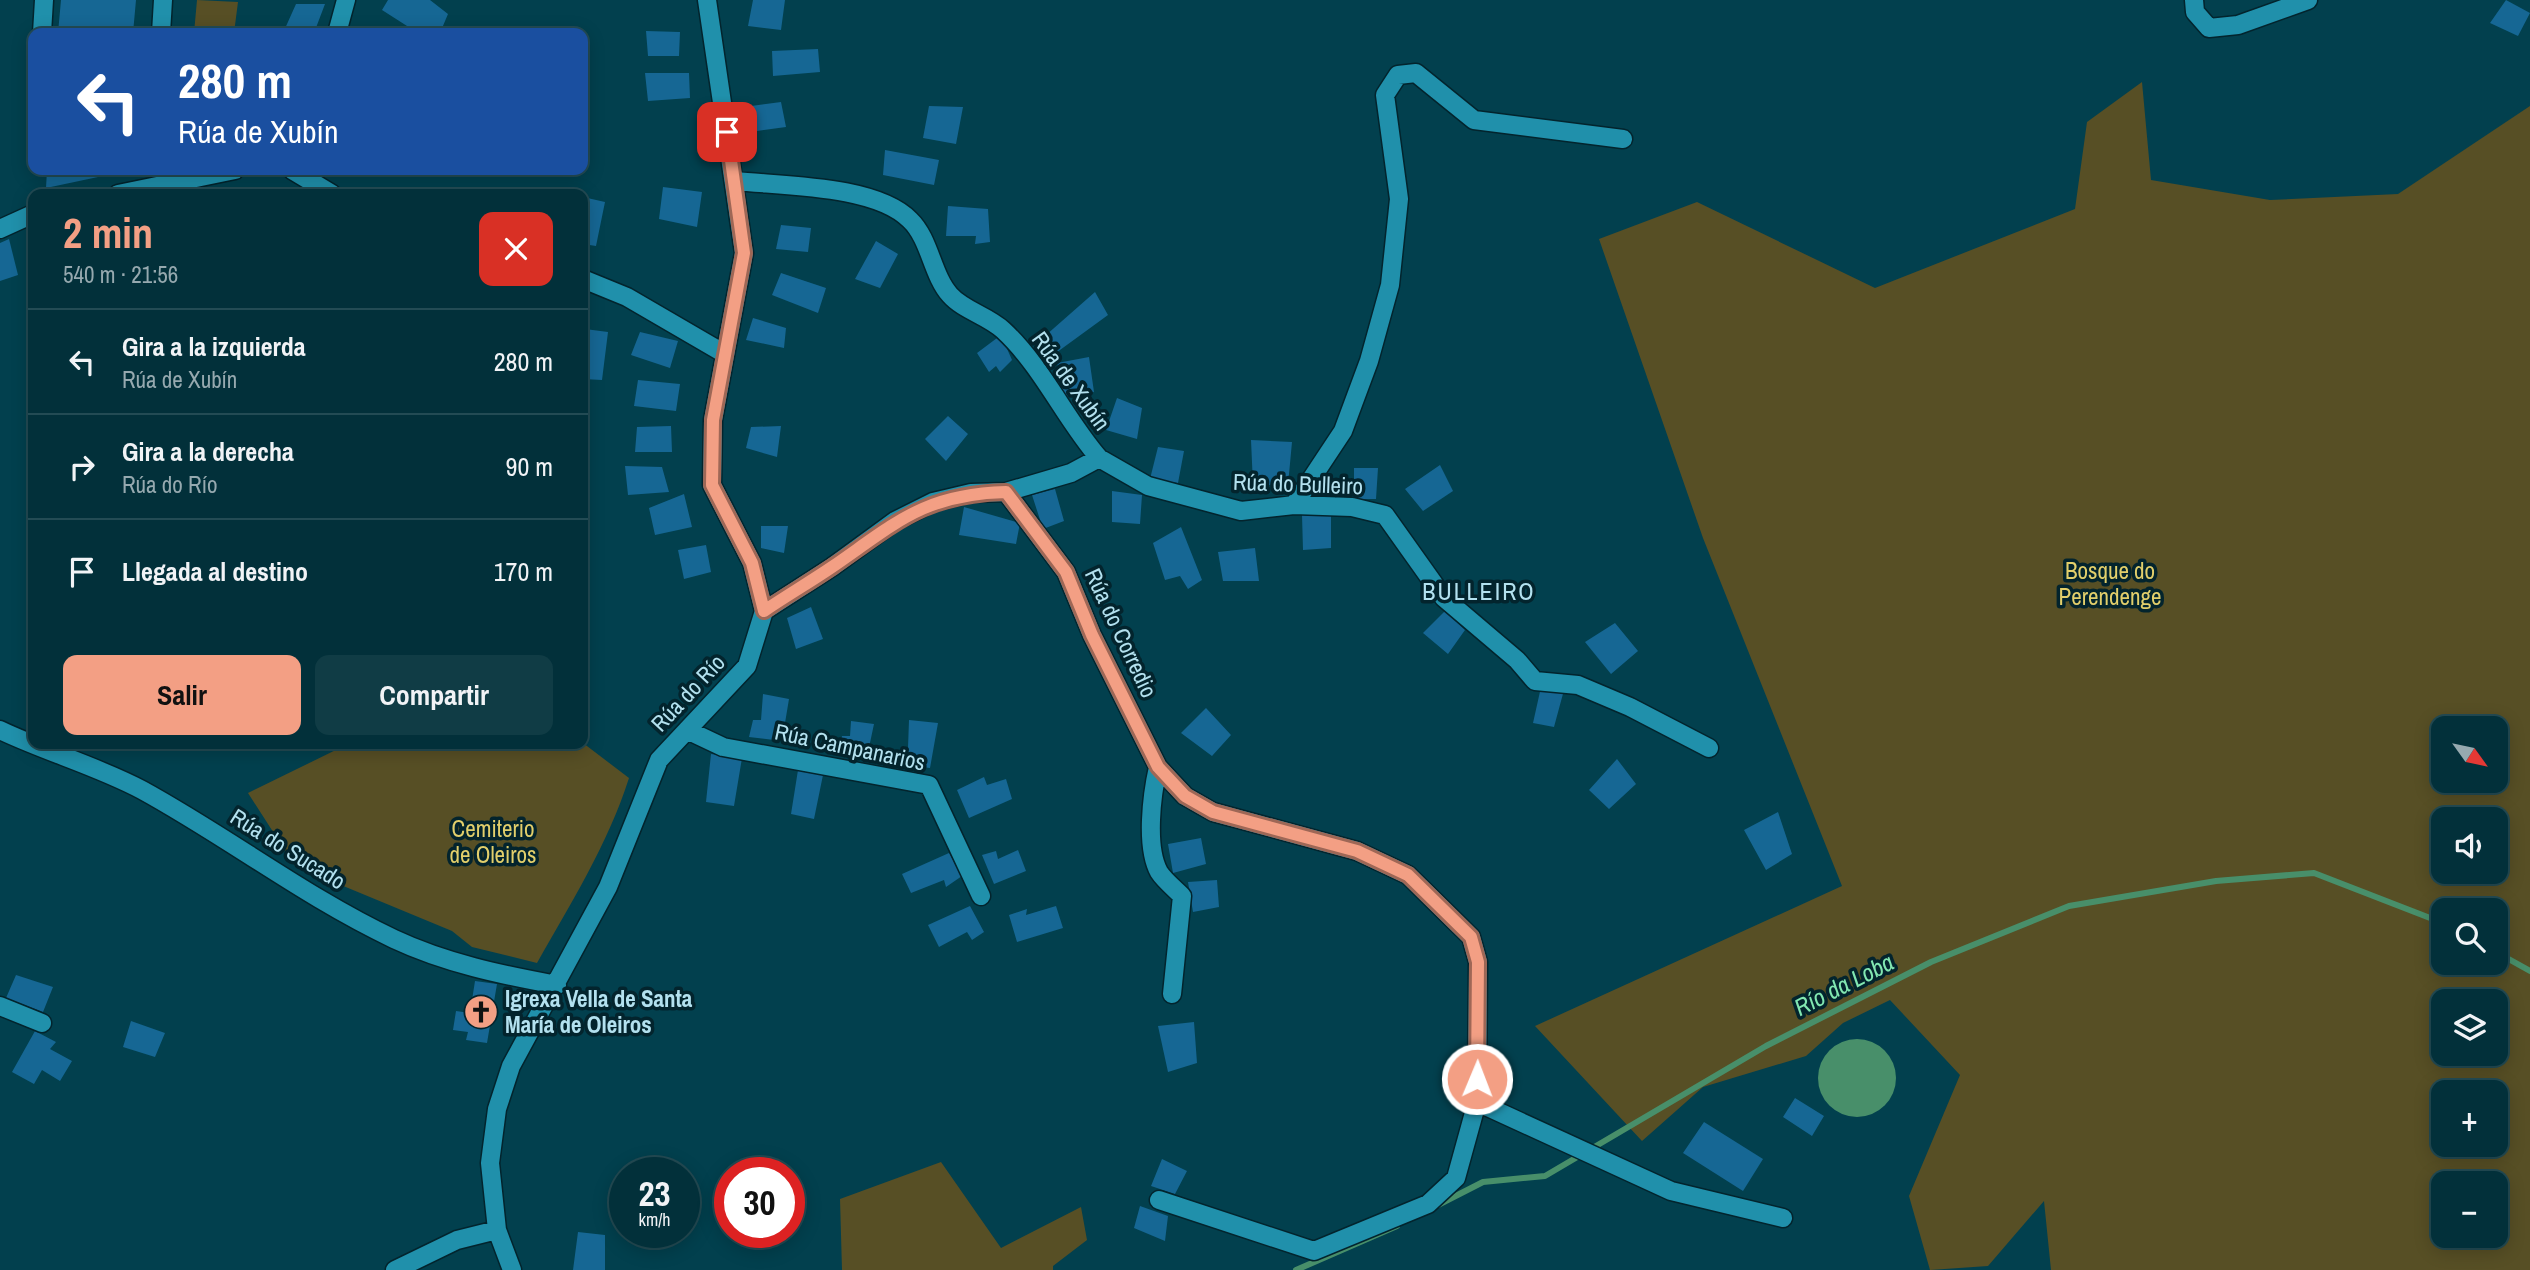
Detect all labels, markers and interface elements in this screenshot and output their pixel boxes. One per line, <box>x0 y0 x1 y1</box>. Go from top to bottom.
text: 280 m <box>178 47 292 113</box>
icon: left <box>63 56 154 147</box>
pin <box>697 102 757 162</box>
text: Rúa de Xubín <box>178 110 338 153</box>
icon: arrive <box>708 113 746 151</box>
text: 2 min <box>63 205 153 261</box>
button: close <box>479 212 553 286</box>
text: 540 m · 21:56 <box>63 259 178 290</box>
street label: Rúa de Xubín <box>1025 325 1118 436</box>
text: Gira a la izquierda <box>122 329 306 364</box>
icon: left <box>63 343 101 381</box>
text: 280 m <box>494 344 553 379</box>
text: Rúa de Xubín <box>122 364 237 395</box>
text: Gira a la derecha <box>122 434 294 469</box>
icon: right <box>63 448 101 486</box>
text: 90 m <box>506 449 553 484</box>
street label: Rúa do Bulleiro <box>1233 466 1364 501</box>
text: Rúa do Río <box>122 469 217 500</box>
icon: arrive <box>63 553 101 591</box>
text: Llegada al destino <box>122 554 308 589</box>
text: 170 m <box>494 554 553 589</box>
park label: Bosque do Perendenge <box>2059 555 2161 612</box>
street label: Rúa do Corredio <box>1078 563 1165 703</box>
district label: BULLEIRO <box>1422 575 1536 607</box>
street label: Rúa do Río <box>644 647 732 738</box>
button: Salir <box>63 655 301 735</box>
button: Compartir <box>315 655 553 735</box>
street label: Rúa Campanarios <box>772 715 928 778</box>
north arrow <box>2431 716 2508 793</box>
map controls <box>2431 716 2508 1248</box>
street label: Rúa do Sucado <box>225 801 352 896</box>
button: sound <box>2431 807 2508 884</box>
park label: Cemiterio de Oleiros <box>449 813 537 870</box>
button: search <box>2431 898 2508 975</box>
water label: Río da Loba <box>1789 945 1899 1023</box>
place label: Igrexa Vella de Santa María de Oleiros <box>505 983 693 1040</box>
button: layers <box>2431 989 2508 1066</box>
church icon: Igrexa Vella de Santa María de Oleiros <box>462 993 500 1031</box>
position arrow <box>1440 1042 1514 1116</box>
button: + <box>2431 1080 2508 1157</box>
speed limit sign: 30 <box>714 1157 805 1248</box>
text: 23 <box>639 1170 670 1217</box>
button: − <box>2431 1171 2508 1248</box>
text: km/h <box>639 1207 671 1232</box>

